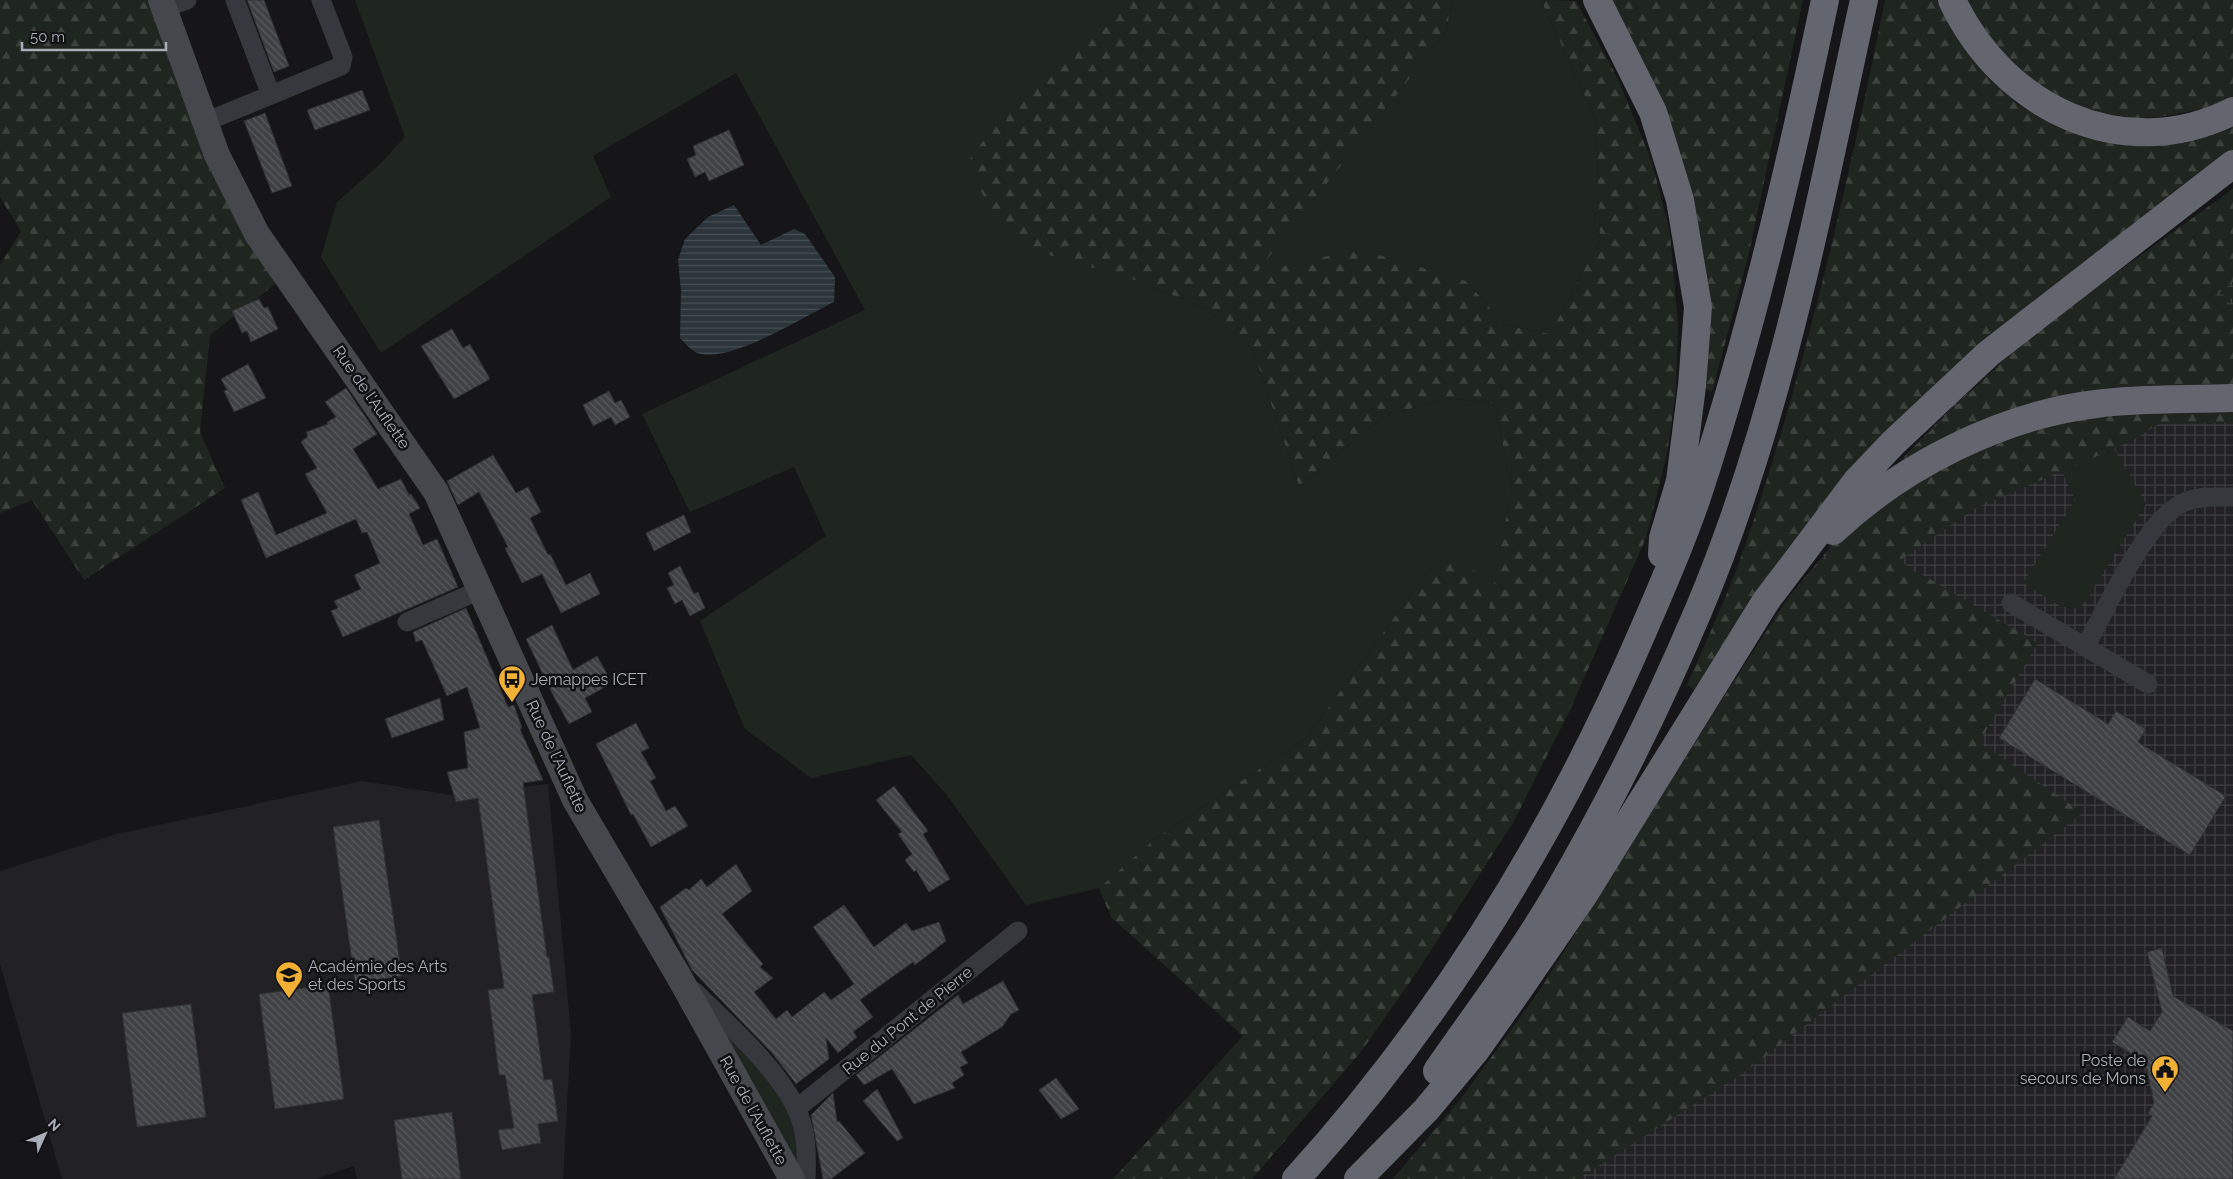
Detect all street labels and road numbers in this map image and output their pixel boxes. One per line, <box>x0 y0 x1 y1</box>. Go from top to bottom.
street label: Rue de l'Auflette <box>329 342 414 453</box>
street label: Rue de l'Auflette <box>522 697 591 815</box>
street label: Rue du Pont de Pierre <box>839 962 976 1079</box>
street label: Rue de l'Auflette <box>716 1052 791 1168</box>

